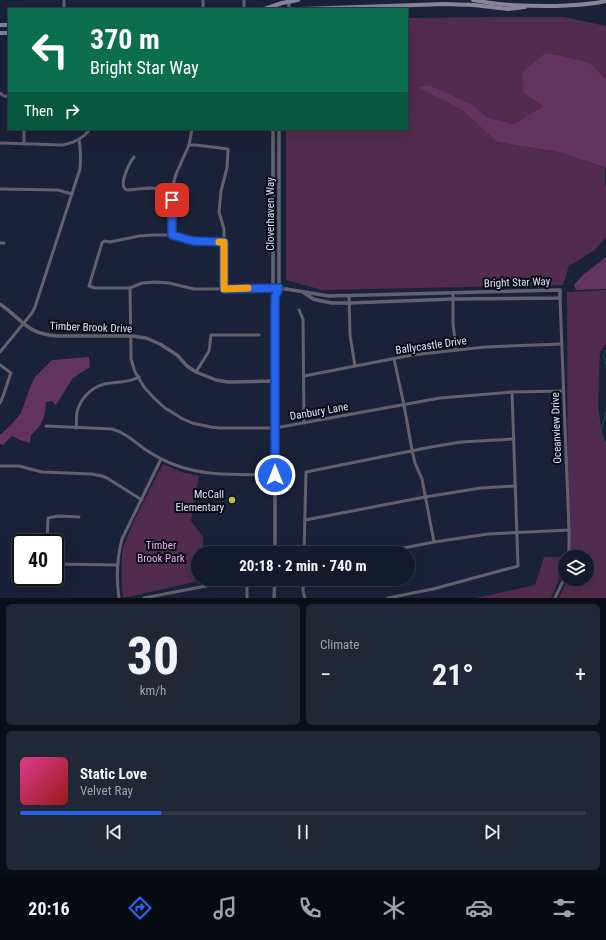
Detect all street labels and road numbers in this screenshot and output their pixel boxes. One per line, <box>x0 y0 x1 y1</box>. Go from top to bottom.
street label: Cloverhaven Way <box>264 177 277 251</box>
street label: Bright Star Way <box>484 275 551 290</box>
street label: Timber Brook Drive <box>49 320 133 335</box>
street label: Ballycastle Drive <box>395 334 467 357</box>
street label: Oceanview Drive <box>549 392 564 464</box>
street label: Danbury Lane <box>289 400 349 423</box>

